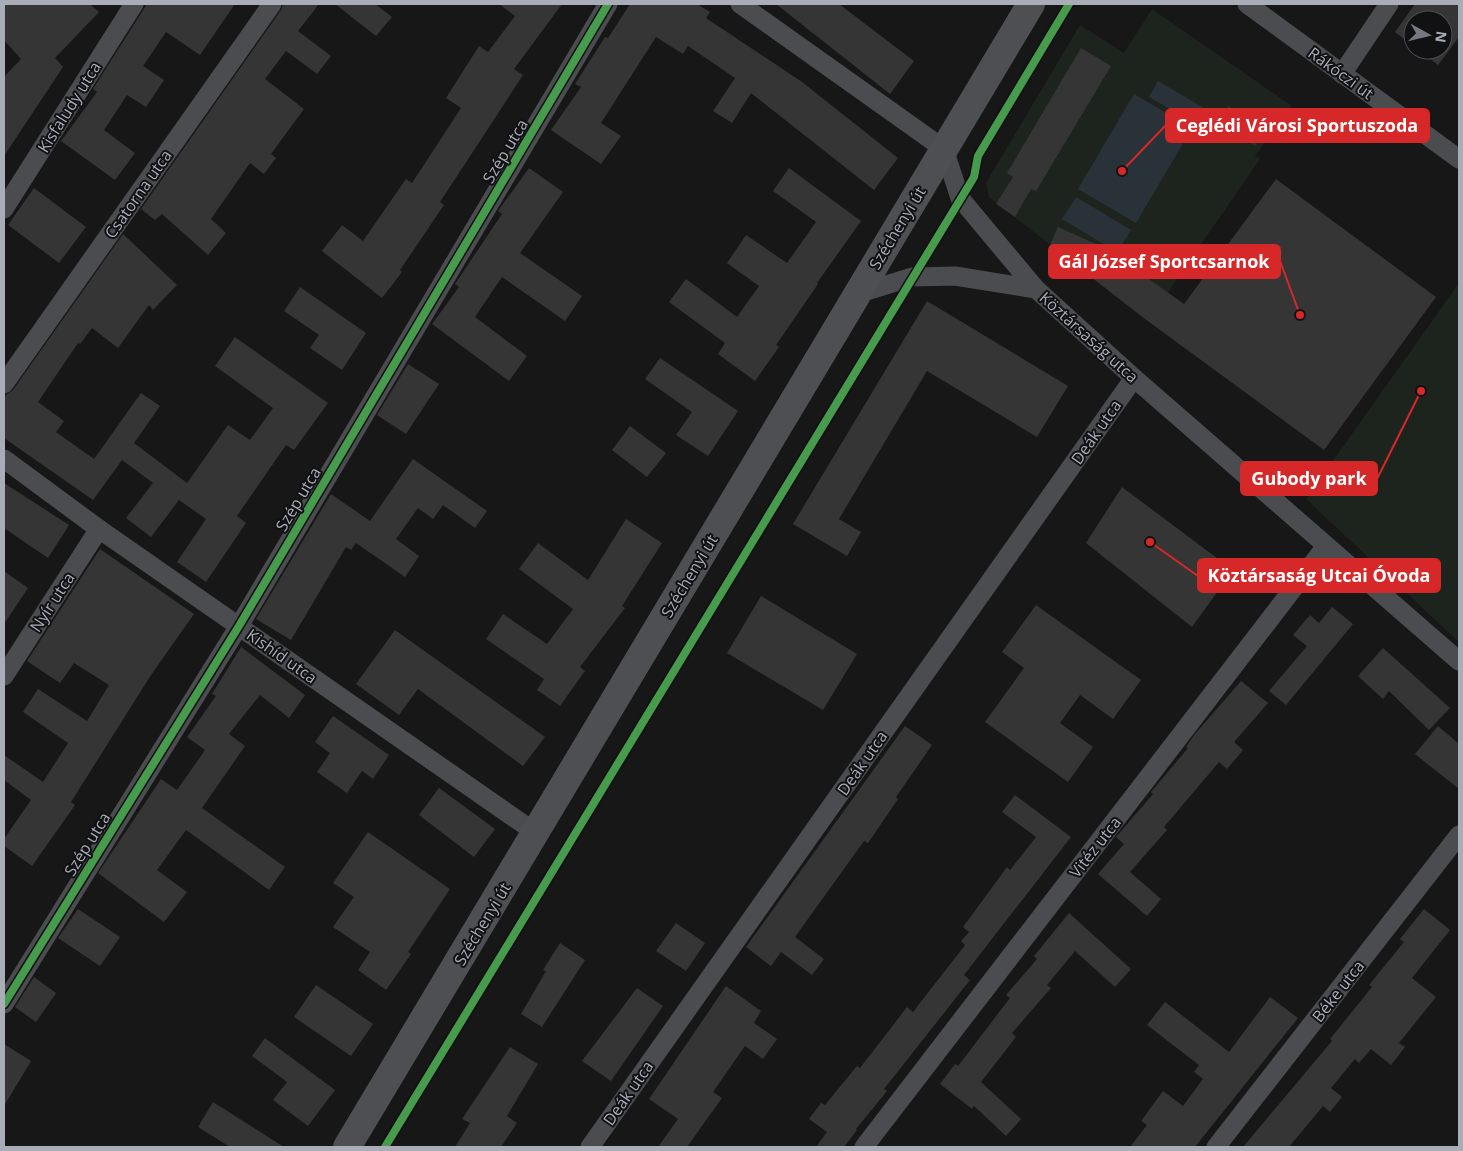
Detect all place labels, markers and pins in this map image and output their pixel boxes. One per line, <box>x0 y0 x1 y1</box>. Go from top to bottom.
callout: Ceglédi Városi Sportuszoda <box>1166 109 1429 142</box>
callout: Gál József Sportcsarnok <box>1049 245 1280 278</box>
callout: Gubody park <box>1241 462 1377 495</box>
callout: Köztársaság Utcai Óvoda <box>1198 559 1440 592</box>

